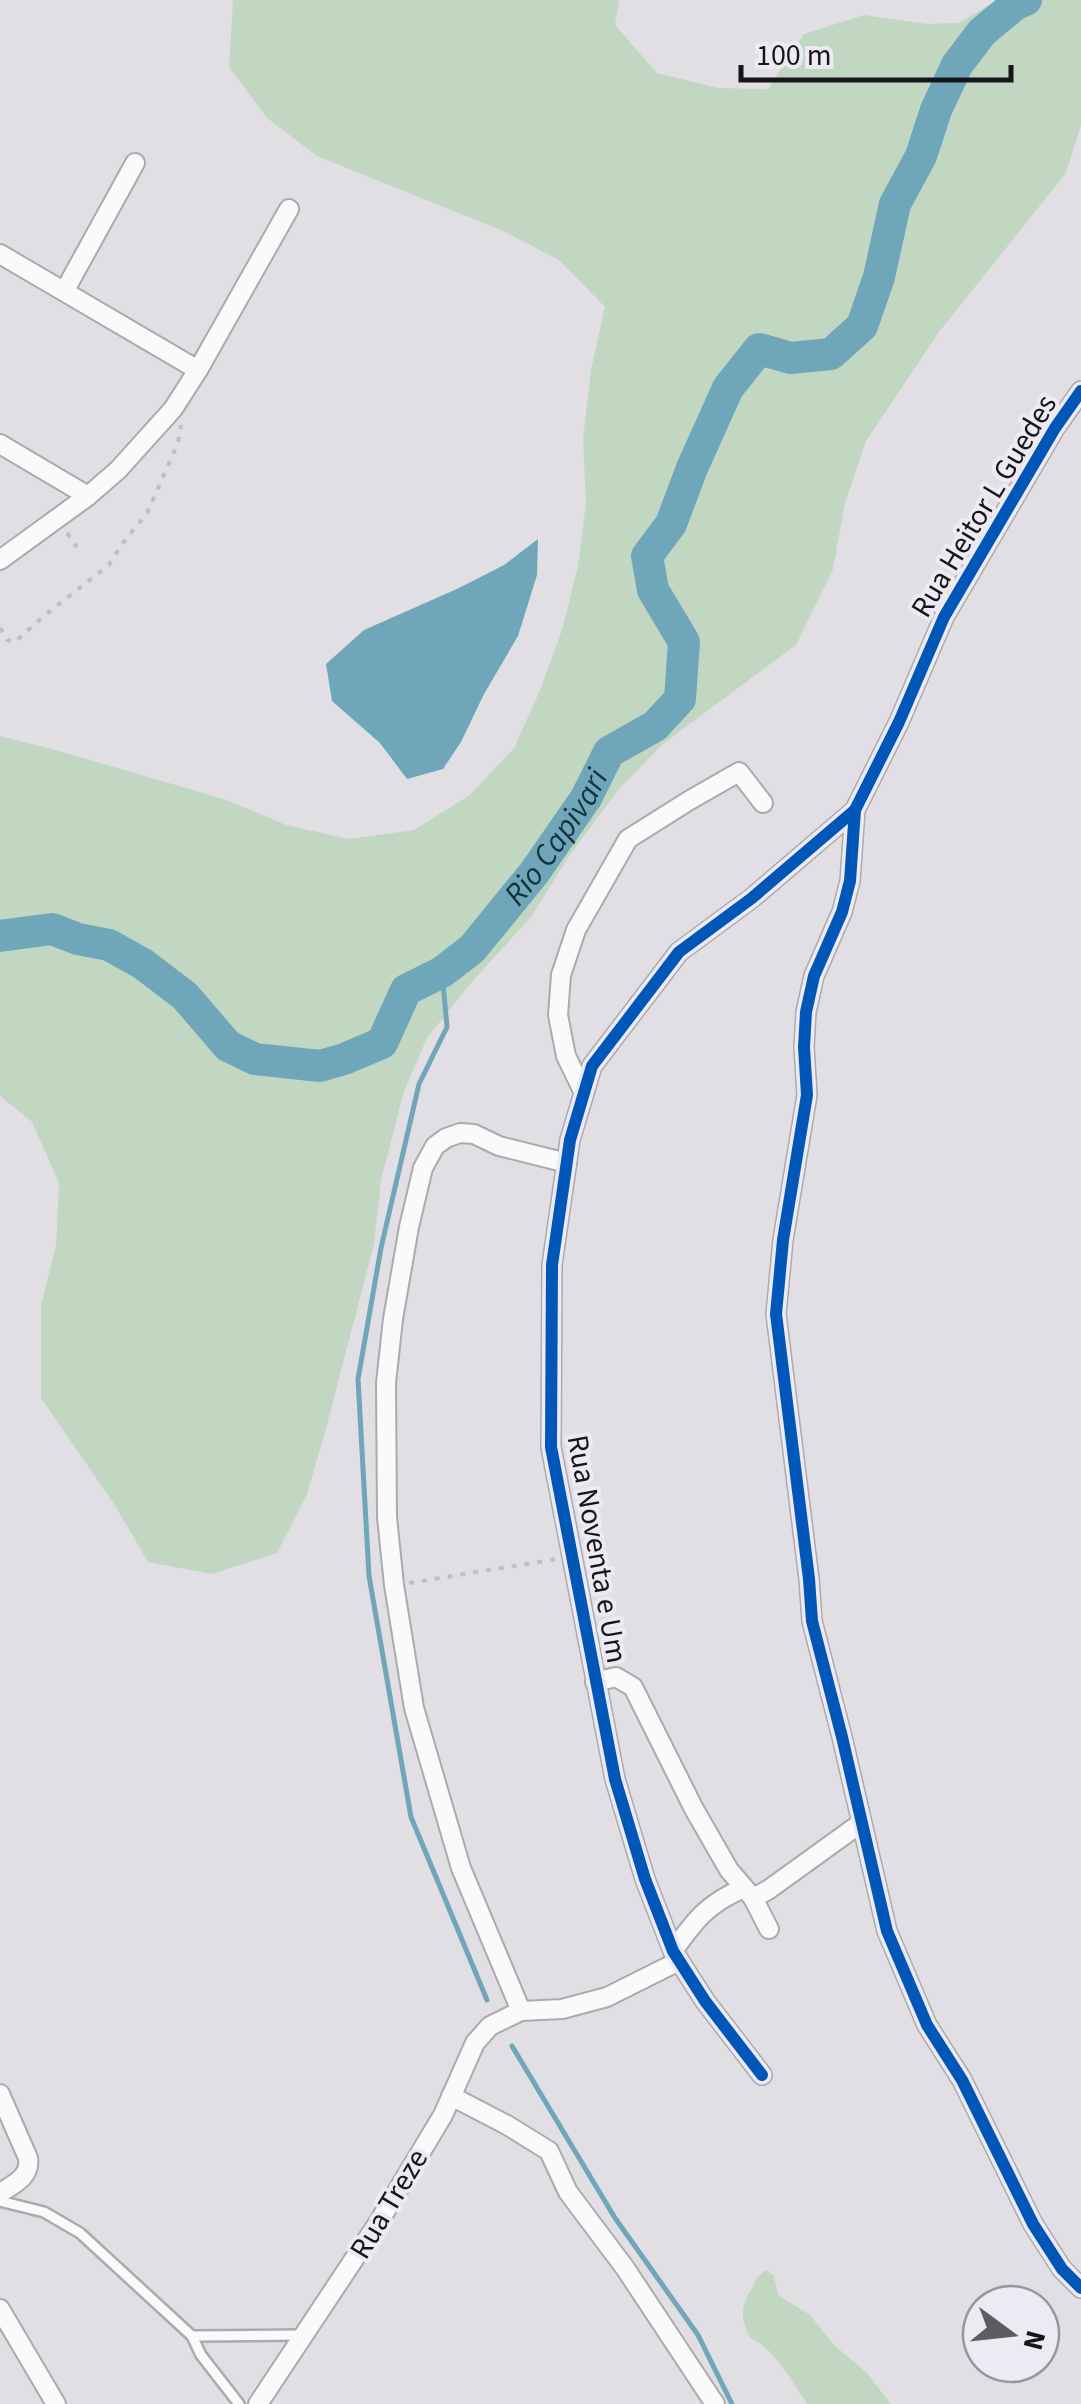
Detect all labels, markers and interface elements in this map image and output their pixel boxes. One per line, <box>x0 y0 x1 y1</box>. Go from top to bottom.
scale bar <box>741 20 1011 82</box>
text: 100 m <box>756 34 832 77</box>
street label: Rua Heitor L Guedes <box>900 386 1068 626</box>
water label: Rio Capivari <box>493 760 620 916</box>
street label: Rua Noventa e Um <box>556 1432 638 1666</box>
street label: Rua Treze <box>339 2141 439 2267</box>
north arrow <box>961 2284 1061 2384</box>
text: N <box>1012 2326 1056 2354</box>

